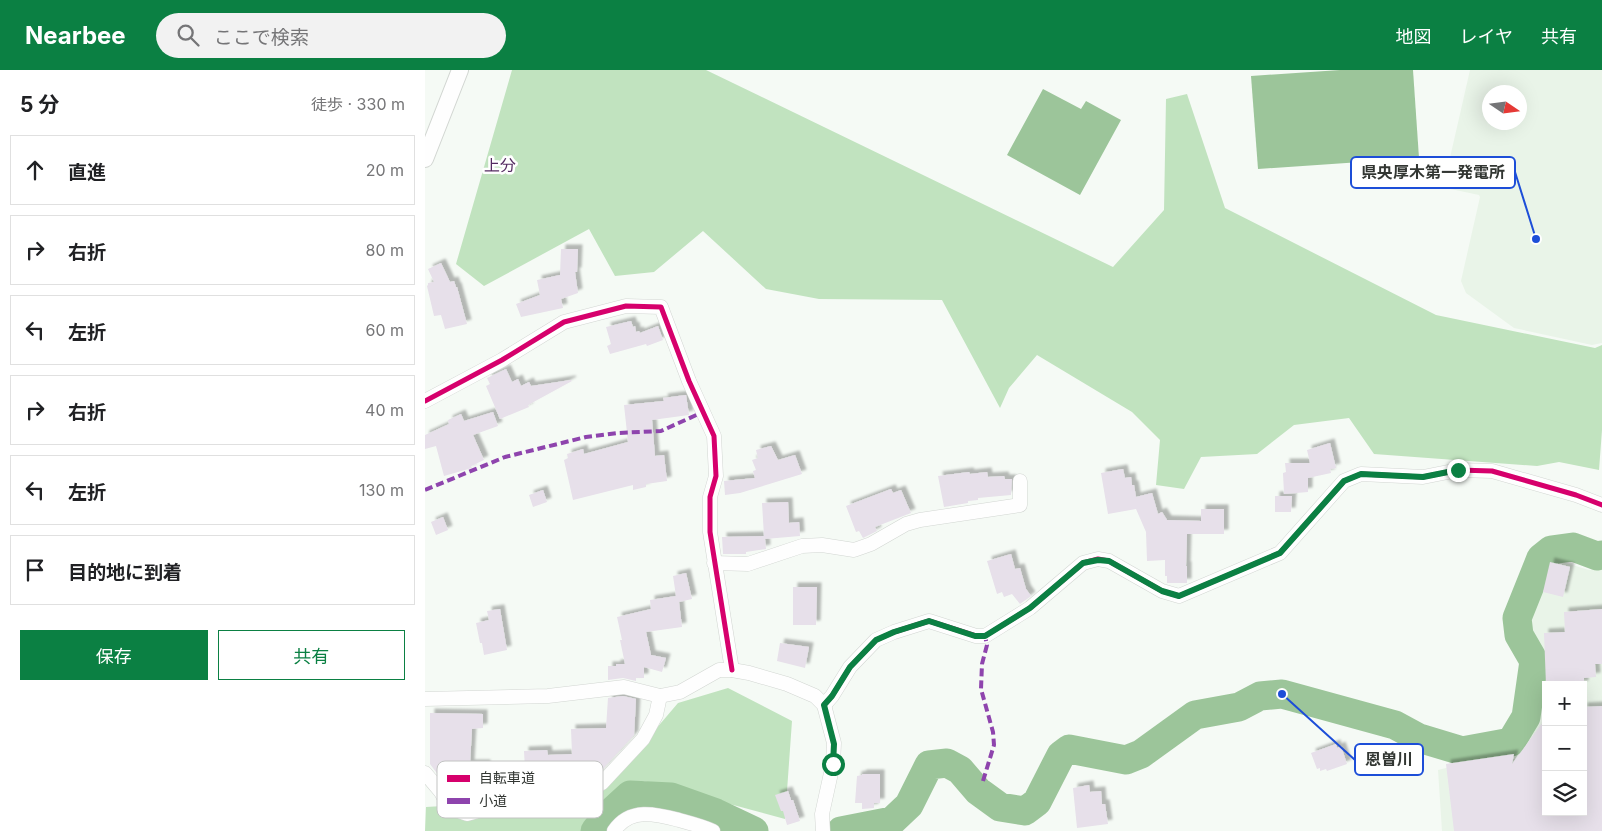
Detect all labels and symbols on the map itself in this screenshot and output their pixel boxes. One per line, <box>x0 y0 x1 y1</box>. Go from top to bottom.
north arrow <box>1482 85 1527 130</box>
district label: 上分 <box>484 155 516 175</box>
callout: 県央厚木第一発電所 <box>1351 157 1515 188</box>
text: 県央厚木第一発電所 <box>1361 162 1505 182</box>
route end <box>1447 459 1470 482</box>
callout: 恩曽川 <box>1355 744 1423 775</box>
text: 恩曽川 <box>1365 749 1413 769</box>
route start <box>822 753 845 776</box>
legend <box>437 761 603 818</box>
text: 自転車道 <box>479 769 535 786</box>
text: 小道 <box>479 792 507 809</box>

